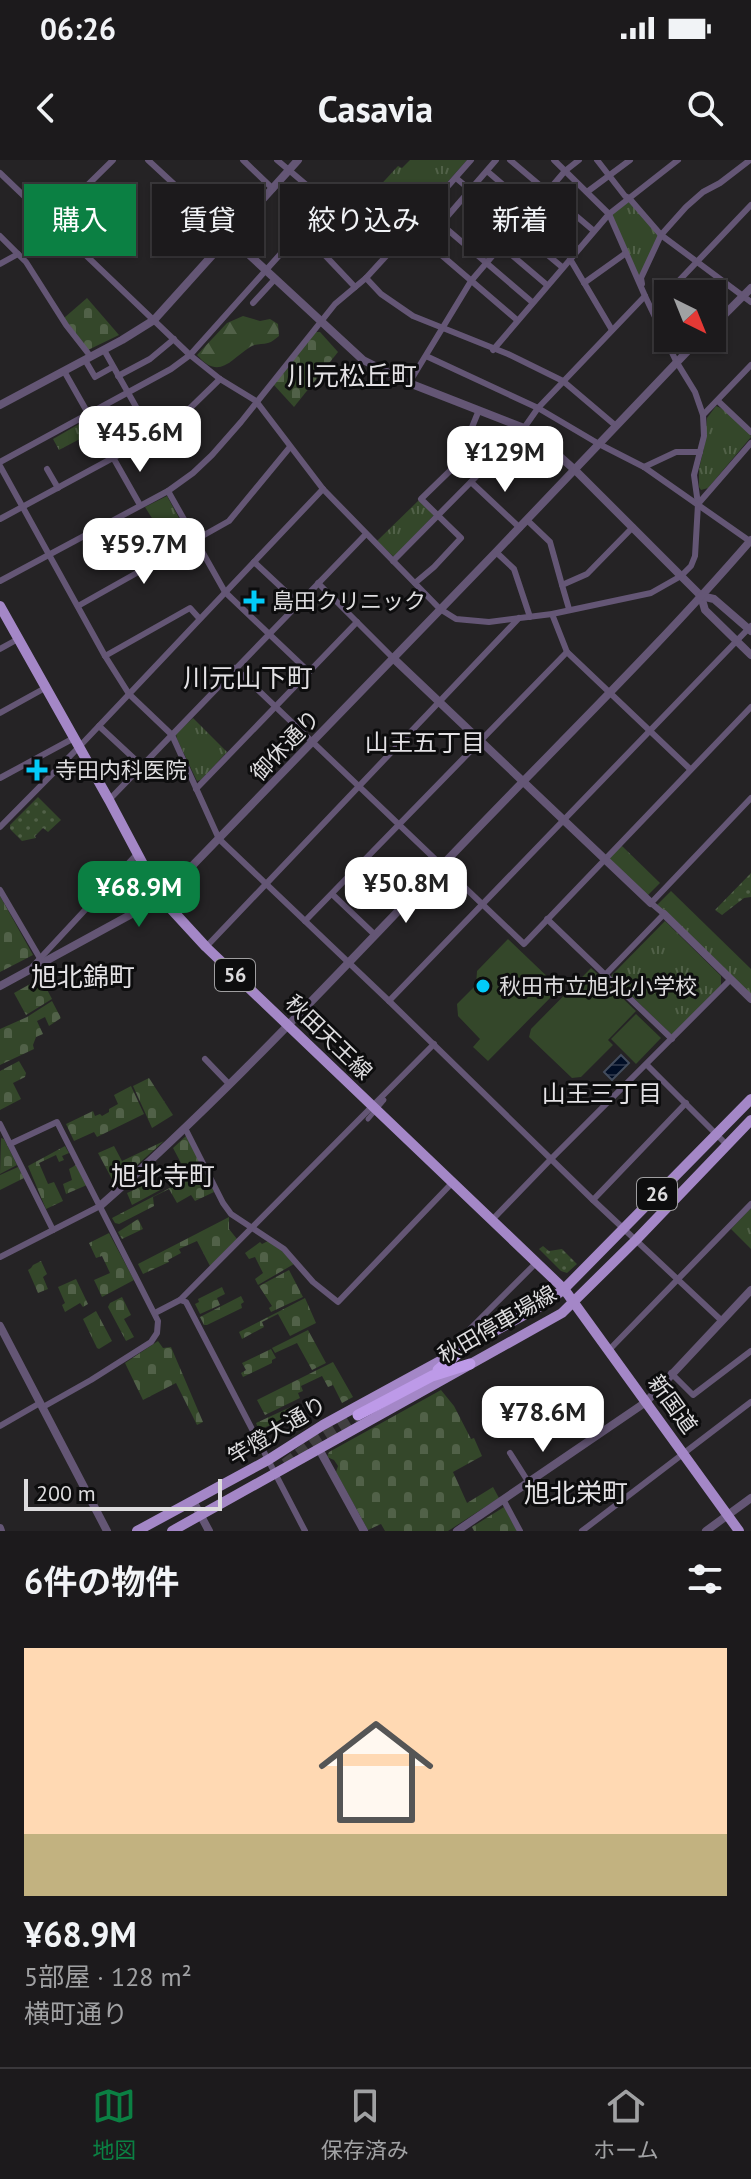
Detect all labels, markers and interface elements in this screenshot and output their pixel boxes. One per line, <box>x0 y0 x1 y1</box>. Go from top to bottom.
text: 06:26 <box>40 9 116 48</box>
text: Casavia <box>318 85 433 132</box>
icon: back <box>24 86 68 130</box>
icon: search <box>683 86 727 130</box>
chip: 購入 <box>24 184 136 256</box>
chip: 賃貸 <box>152 184 264 256</box>
chip: 絞り込み <box>280 184 448 256</box>
chip: 新着 <box>464 184 576 256</box>
north arrow <box>654 280 726 352</box>
map controls <box>654 280 726 352</box>
district label: 川元松丘町 <box>287 359 417 392</box>
pin: ¥45.6M <box>75 406 205 474</box>
text: ¥45.6M <box>97 415 183 448</box>
pin: ¥129M <box>449 426 561 494</box>
text: ¥129M <box>465 435 545 468</box>
pin: ¥59.7M <box>79 518 209 586</box>
text: ¥59.7M <box>101 527 187 560</box>
place label: 島田クリニック <box>272 587 426 615</box>
marker: 島田クリニック <box>243 590 265 612</box>
district label: 川元山下町 <box>183 661 313 694</box>
street label: 御休通り <box>244 704 326 786</box>
district label: 山王五丁目 <box>365 727 485 758</box>
place label: 寺田内科医院 <box>55 756 187 784</box>
marker: 寺田内科医院 <box>26 759 48 781</box>
pin: ¥50.8M <box>341 857 471 925</box>
pin: ¥68.9M <box>74 861 204 929</box>
text: ¥50.8M <box>363 866 449 899</box>
text: ¥68.9M <box>96 870 182 903</box>
road number: 56 <box>215 959 255 991</box>
district label: 旭北錦町 <box>31 960 135 993</box>
place label: 秋田市立旭北小学校 <box>499 972 697 1000</box>
marker: 秋田市立旭北小学校 <box>474 977 492 995</box>
street label: 秋田天王線 <box>280 989 378 1085</box>
district label: 山王三丁目 <box>542 1078 662 1109</box>
district label: 旭北寺町 <box>111 1159 215 1192</box>
road number: 26 <box>637 1178 677 1210</box>
street label: 秋田停車場線 <box>433 1279 561 1369</box>
street label: 新国道 <box>642 1369 704 1439</box>
pin: ¥78.6M <box>478 1386 608 1454</box>
street label: 竿燈大通り <box>223 1390 331 1470</box>
text: ¥78.6M <box>500 1395 586 1428</box>
scale bar <box>24 1475 222 1511</box>
district label: 旭北栄町 <box>524 1476 628 1509</box>
text: 200 m <box>36 1479 96 1507</box>
icon: filters <box>683 1557 727 1601</box>
text: 6件の物件 <box>24 1559 179 1603</box>
icon: home <box>304 1700 448 1844</box>
text: ¥68.9M <box>24 1912 137 1956</box>
text: 5部屋 · 128 m² <box>24 1960 192 1993</box>
text: 横町通り <box>24 1997 128 2030</box>
tab: 地図 <box>92 2084 136 2164</box>
tab: 保存済み <box>321 2084 409 2164</box>
tab: ホーム <box>593 2084 659 2164</box>

